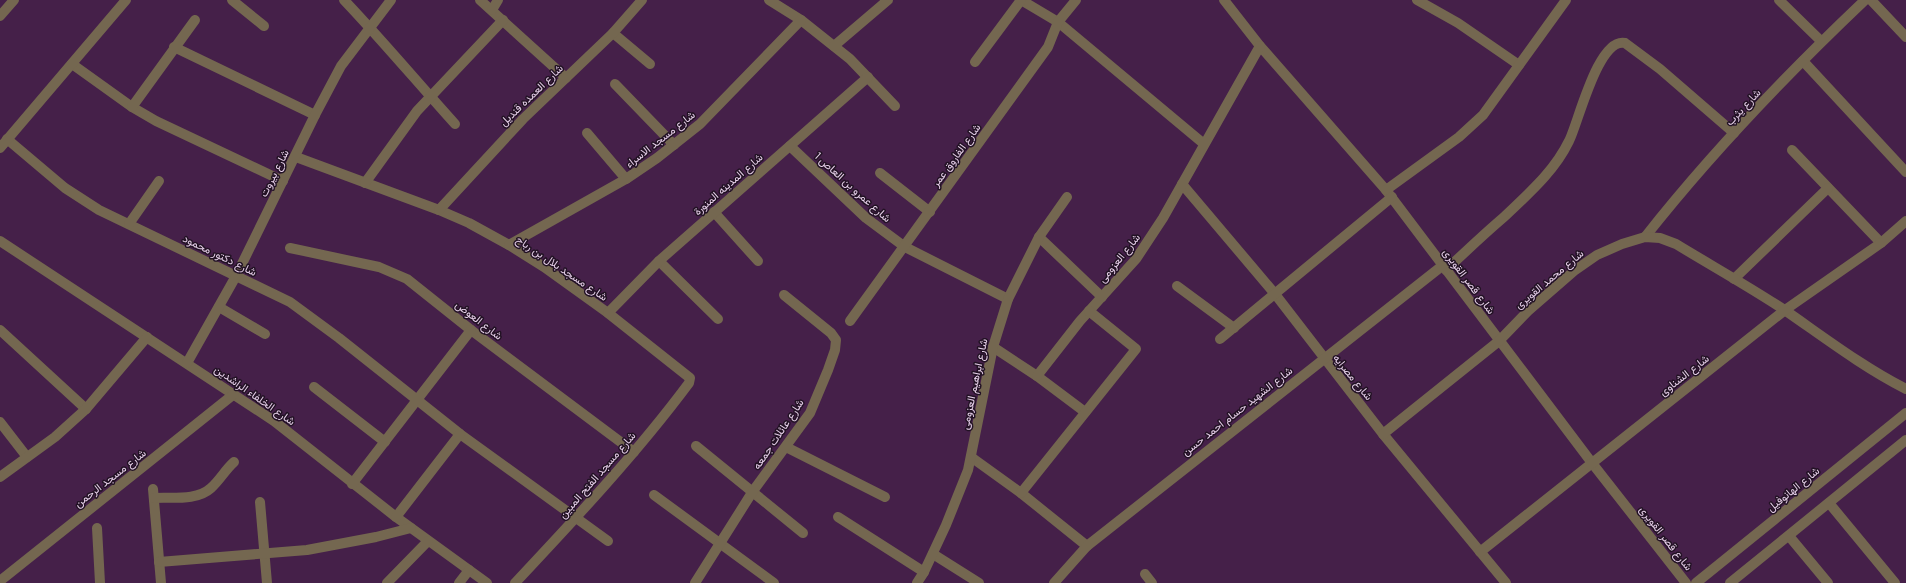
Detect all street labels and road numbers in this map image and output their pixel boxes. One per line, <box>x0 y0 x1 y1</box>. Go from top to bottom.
street label: شارع العمده قنديل <box>496 61 567 130</box>
street label: شارع يثرب <box>1722 85 1765 129</box>
street label: شارع مسجد الاسراء <box>622 107 698 171</box>
street label: شارع الفاروق عمر <box>928 121 985 191</box>
street label: شارع بيروت <box>256 147 293 199</box>
street label: شارع عمرو بن العاص 1 <box>811 149 894 226</box>
street label: شارع المدينه المنورة <box>690 150 766 219</box>
street label: شارع العزومى <box>1095 230 1144 286</box>
street label: شارع دكتور محمود <box>180 231 259 280</box>
street label: شارع مسجد بلال بن رباح <box>513 232 611 305</box>
street label: شارع قصر القويرى <box>1439 245 1498 317</box>
street label: شارع محمد القويرى <box>1512 246 1587 313</box>
street label: شارع العوض <box>452 297 506 344</box>
street label: شارع ابراهيم العزومى <box>958 337 992 431</box>
street label: شارع مصرايه <box>1329 351 1376 404</box>
street label: شارع الشناوى <box>1656 351 1713 400</box>
street label: شارع الخلفاء الراشدين <box>211 362 298 429</box>
street label: شارع الشهيد حسام احمد حسن <box>1179 363 1296 459</box>
street label: شارع عائلات جمعه <box>749 396 808 472</box>
street label: شارع مسجد الفتح المبين <box>556 429 639 522</box>
street label: شارع مسجد الرحمن <box>71 445 150 511</box>
street label: شارع الهانوفيل <box>1764 463 1823 515</box>
street label: شارع قصر القويرى <box>1635 503 1696 574</box>

